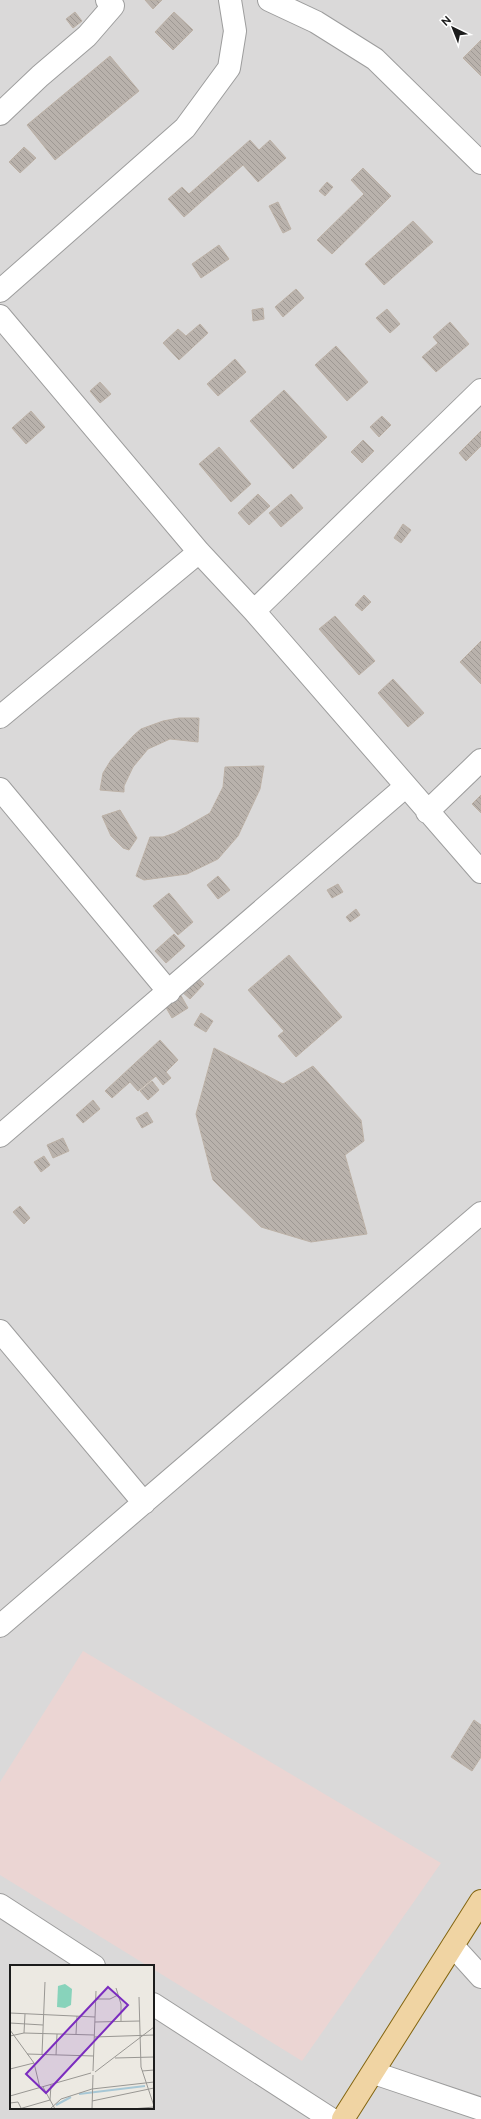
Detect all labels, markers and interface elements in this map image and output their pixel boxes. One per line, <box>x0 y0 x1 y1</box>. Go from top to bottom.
north arrow <box>433 8 473 48</box>
text: N <box>439 13 454 29</box>
inset map <box>10 1965 154 2109</box>

